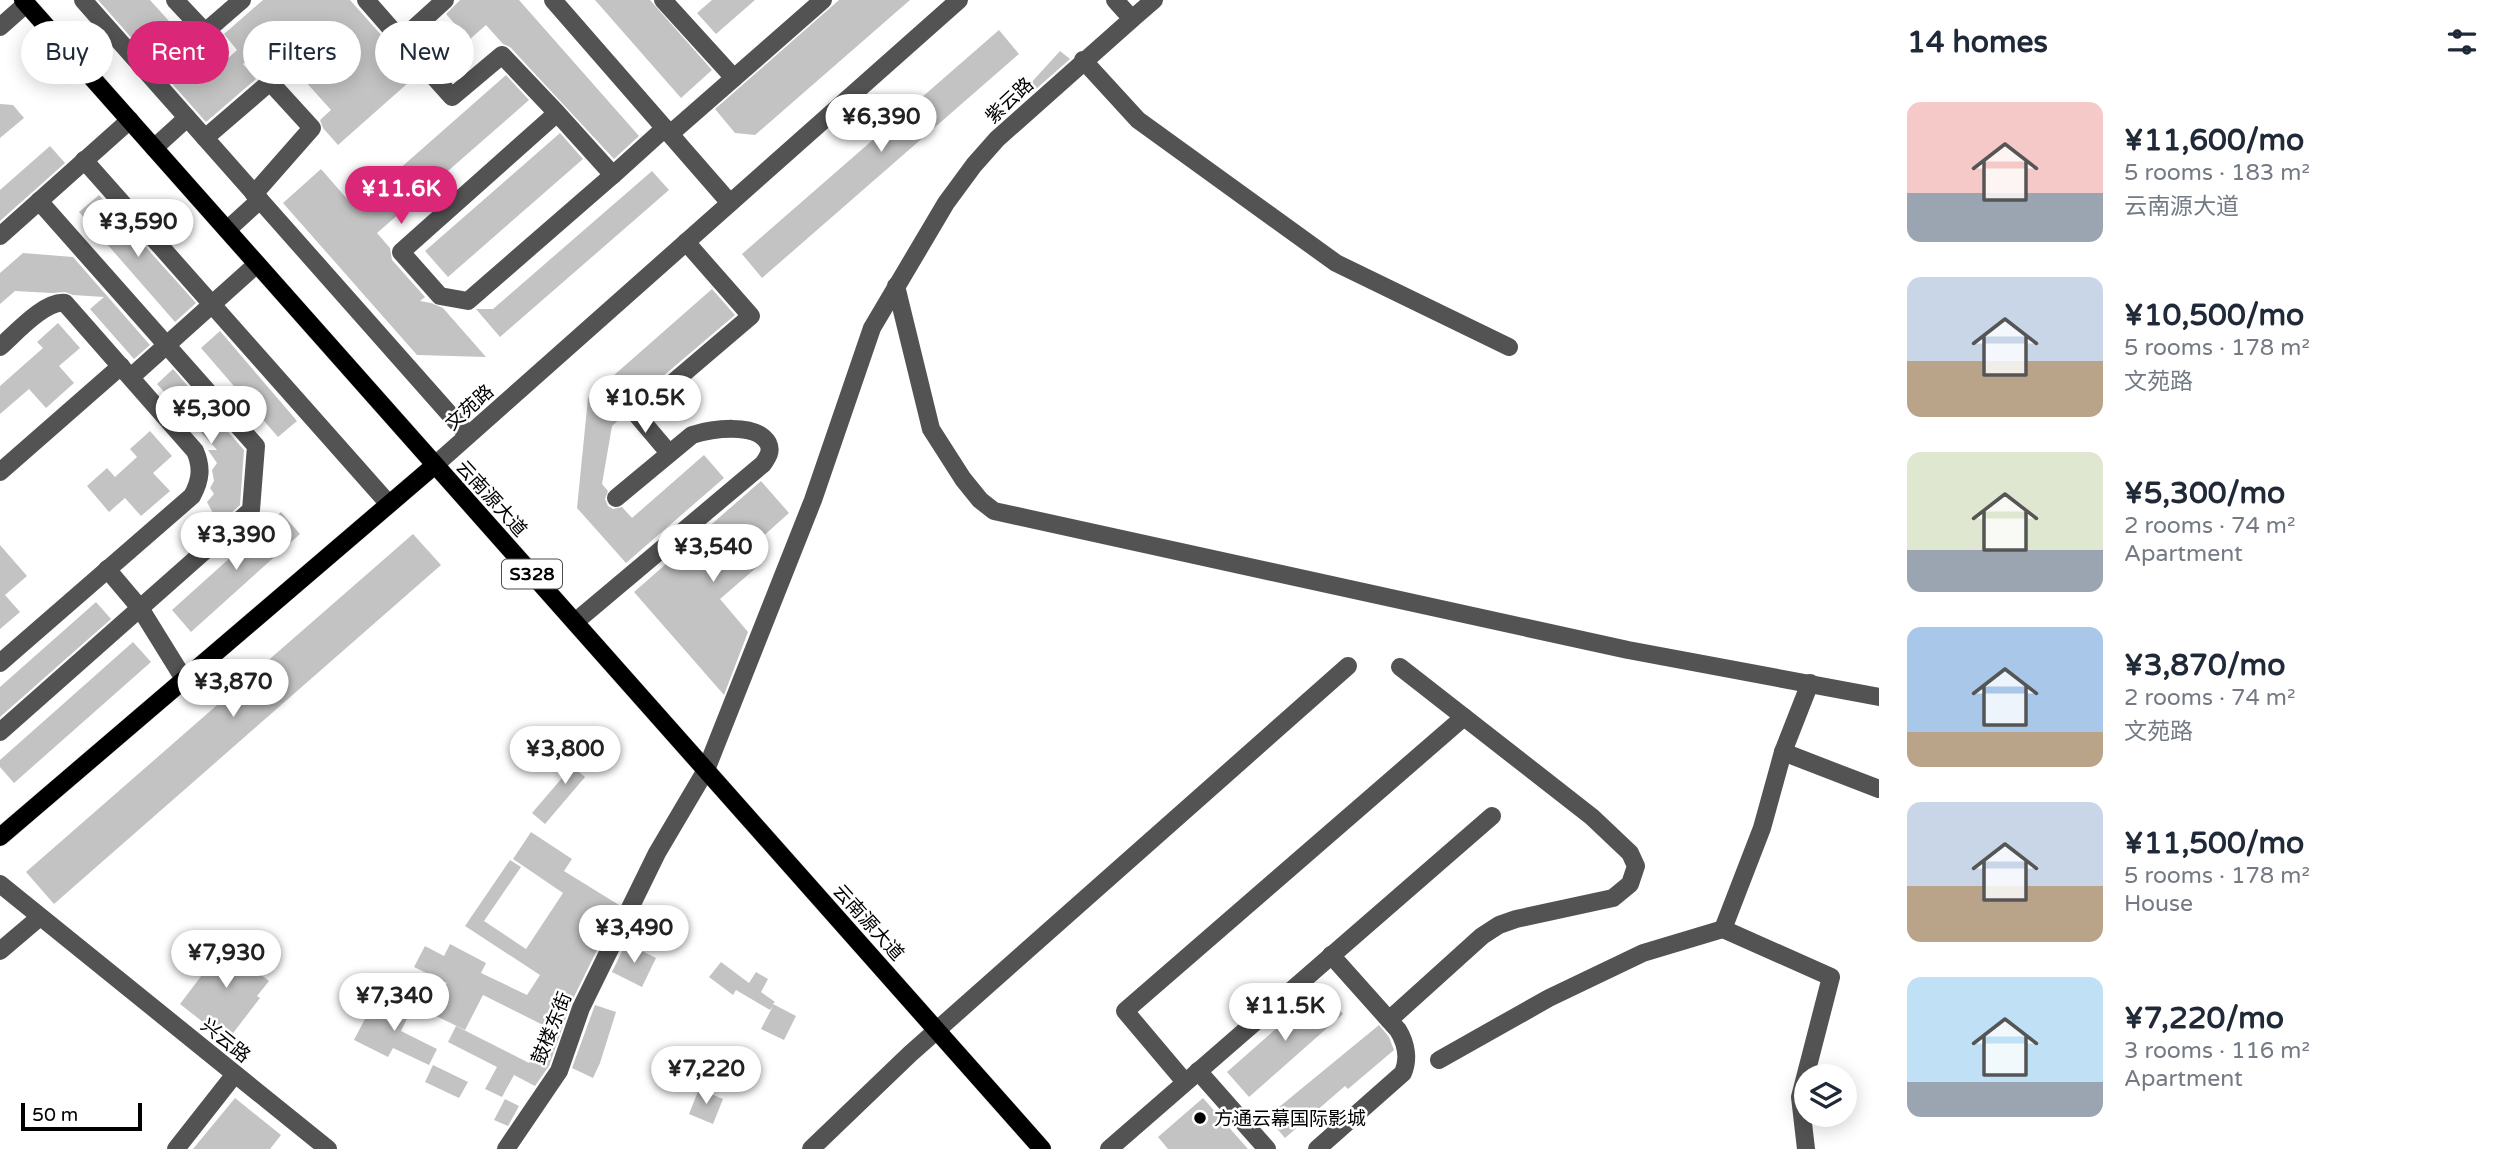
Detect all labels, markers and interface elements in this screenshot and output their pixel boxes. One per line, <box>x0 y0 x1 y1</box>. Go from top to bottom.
chip: Buy <box>21 21 113 84</box>
chip: Rent <box>127 21 229 84</box>
chip: Filters <box>243 21 361 84</box>
chip: New <box>375 21 474 84</box>
icon: filters <box>2443 23 2481 61</box>
text: 14 homes <box>1907 24 2048 61</box>
street label: 紫云路 <box>981 73 1038 128</box>
pin: ¥6,390 <box>824 94 938 154</box>
text: ¥6,390 <box>842 103 920 131</box>
text: ¥11,600/mo <box>2124 122 2304 159</box>
icon: home <box>1963 130 2047 214</box>
text: 5 rooms · 183 m² <box>2124 159 2310 187</box>
pin: ¥11.6K <box>344 166 458 226</box>
text: ¥11.6K <box>361 175 441 203</box>
text: 云南源大道 <box>2124 193 2239 221</box>
pin: ¥3,590 <box>81 200 195 259</box>
text: ¥3,590 <box>99 208 177 236</box>
text: ¥10,500/mo <box>2124 297 2304 334</box>
icon: home <box>1963 305 2047 389</box>
text: 5 rooms · 178 m² <box>2124 334 2310 362</box>
text: 文苑路 <box>2124 368 2193 396</box>
pin: ¥10.5K <box>588 376 702 435</box>
street label: 文苑路 <box>441 380 498 435</box>
text: ¥10.5K <box>605 384 685 412</box>
pin: ¥5,300 <box>154 386 268 446</box>
text: ¥5,300 <box>172 395 250 423</box>
street label: 云南源大道 <box>451 456 531 541</box>
text: ¥5,300/mo <box>2124 475 2285 512</box>
icon: home <box>1963 480 2047 564</box>
pin: ¥3,390 <box>179 512 293 572</box>
text: 2 rooms · 74 m² <box>2124 512 2295 540</box>
text: ¥3,390 <box>197 521 275 549</box>
pin: ¥3,540 <box>656 524 770 584</box>
text: ¥3,540 <box>674 533 752 561</box>
text: Apartment <box>2124 540 2243 568</box>
road number: S328 <box>502 560 562 588</box>
text: ¥3,870/mo <box>2124 647 2285 684</box>
icon: home <box>1963 655 2047 739</box>
pin: ¥3,870 <box>176 660 290 719</box>
text: ¥3,870 <box>194 668 272 696</box>
text: 2 rooms · 74 m² <box>2124 684 2295 712</box>
text: 文苑路 <box>2124 718 2193 746</box>
pin: ¥3,800 <box>508 726 622 786</box>
text: ¥3,800 <box>526 735 604 763</box>
text: ¥11,500/mo <box>2124 825 2304 862</box>
icon: home <box>1963 830 2047 914</box>
text: 5 rooms · 178 m² <box>2124 862 2310 890</box>
street label: 云南源大道 <box>828 880 908 965</box>
text: House <box>2124 890 2193 918</box>
pin: ¥3,490 <box>577 906 691 965</box>
text: ¥3,490 <box>595 914 673 942</box>
pin: ¥7,930 <box>169 930 283 990</box>
text: ¥7,930 <box>187 939 265 967</box>
pin: ¥7,340 <box>337 974 451 1033</box>
text: ¥7,340 <box>355 982 433 1010</box>
pin: ¥11.5K <box>1228 984 1342 1043</box>
street label: 鼓楼东街 <box>527 989 576 1068</box>
text: ¥11.5K <box>1245 992 1325 1020</box>
text: ¥7,220/mo <box>2124 1000 2284 1037</box>
icon: home <box>1963 1005 2047 1089</box>
street label: 兴云路 <box>196 1014 254 1067</box>
text: 3 rooms · 116 m² <box>2124 1037 2310 1065</box>
pin: ¥7,220 <box>649 1046 763 1106</box>
text: ¥7,220 <box>667 1055 745 1083</box>
map controls <box>1794 1064 1857 1127</box>
button: layers <box>1794 1064 1857 1127</box>
text: Apartment <box>2124 1065 2243 1093</box>
scale bar <box>21 1100 142 1132</box>
text: 50 m <box>32 1104 78 1126</box>
place label: 方通云幕国际影城 <box>1214 1108 1366 1130</box>
marker: 方通云幕国际影城 <box>1192 1110 1208 1126</box>

